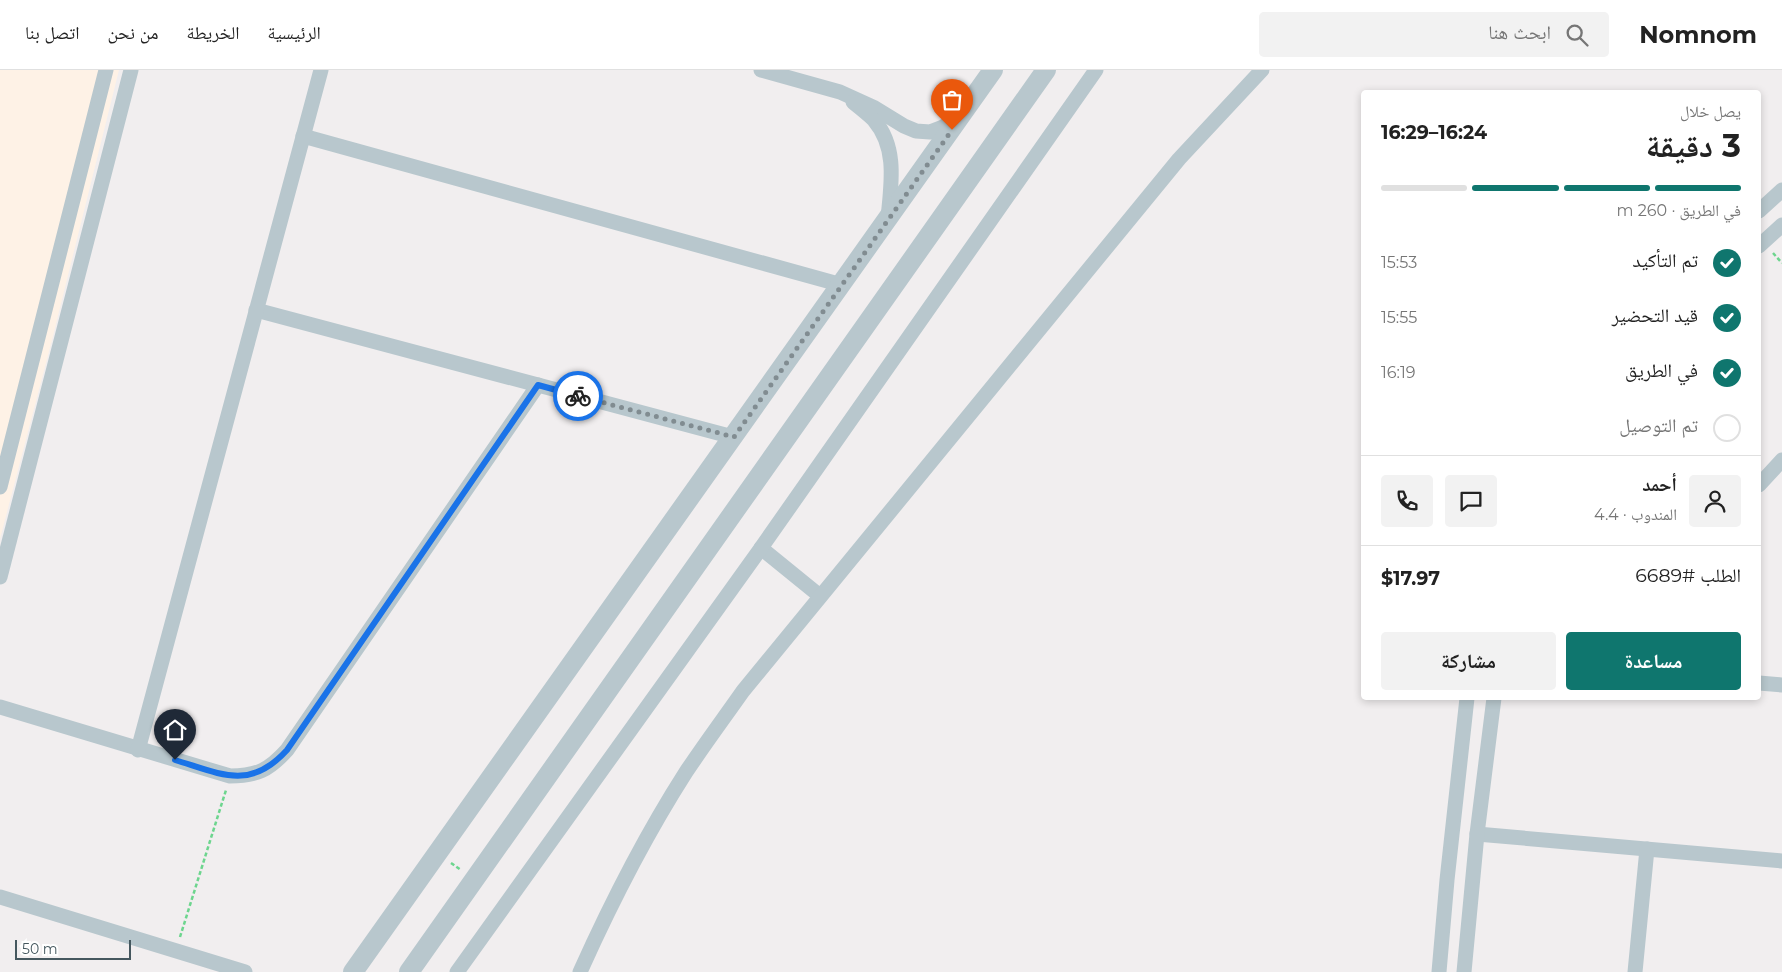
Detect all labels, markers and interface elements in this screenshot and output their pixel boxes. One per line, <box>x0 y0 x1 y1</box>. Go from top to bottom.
search box <box>1259 12 1609 57</box>
text: Nomnom <box>1639 20 1757 49</box>
text: ابحث هنا <box>1488 21 1551 44</box>
icon: search <box>1563 21 1591 49</box>
text: اتصل بنا <box>25 22 80 44</box>
text: من نحن <box>108 22 159 44</box>
text: الخريطة <box>187 22 240 44</box>
text: الرئيسية <box>268 22 321 44</box>
pin <box>931 79 973 130</box>
icon: bag <box>938 86 966 114</box>
text: يصل خلال <box>1680 102 1741 121</box>
text: 16:24–16:29 <box>1381 121 1487 144</box>
text: 3 دقيقة <box>1646 126 1741 165</box>
text: في الطريق · 260 m <box>1617 201 1741 220</box>
text: تم التأكيد <box>1633 249 1698 272</box>
icon: check <box>1713 249 1741 277</box>
text: 15:53 <box>1381 253 1417 272</box>
text: قيد التحضير <box>1612 304 1698 327</box>
icon: check <box>1713 304 1741 332</box>
text: 15:55 <box>1381 308 1417 327</box>
text: في الطريق <box>1625 359 1698 382</box>
icon: check <box>1713 359 1741 387</box>
text: 16:19 <box>1381 363 1415 382</box>
courier <box>553 371 603 421</box>
icon: bike <box>564 382 592 410</box>
text: تم التوصيل <box>1619 414 1698 437</box>
text: أحمد <box>1642 473 1677 496</box>
button: phone <box>1381 475 1433 527</box>
button: chat <box>1445 475 1497 527</box>
button: person <box>1689 475 1741 527</box>
text: المندوب · 4.4 <box>1594 505 1677 524</box>
text: الطلب #6689 <box>1635 564 1741 587</box>
text: $17.97 <box>1381 567 1440 590</box>
button: مشاركة <box>1381 632 1556 690</box>
button: مساعدة <box>1566 632 1741 690</box>
pin <box>154 709 196 760</box>
icon: home <box>161 716 189 744</box>
scale bar <box>15 937 131 960</box>
text: 50 m <box>22 940 58 958</box>

